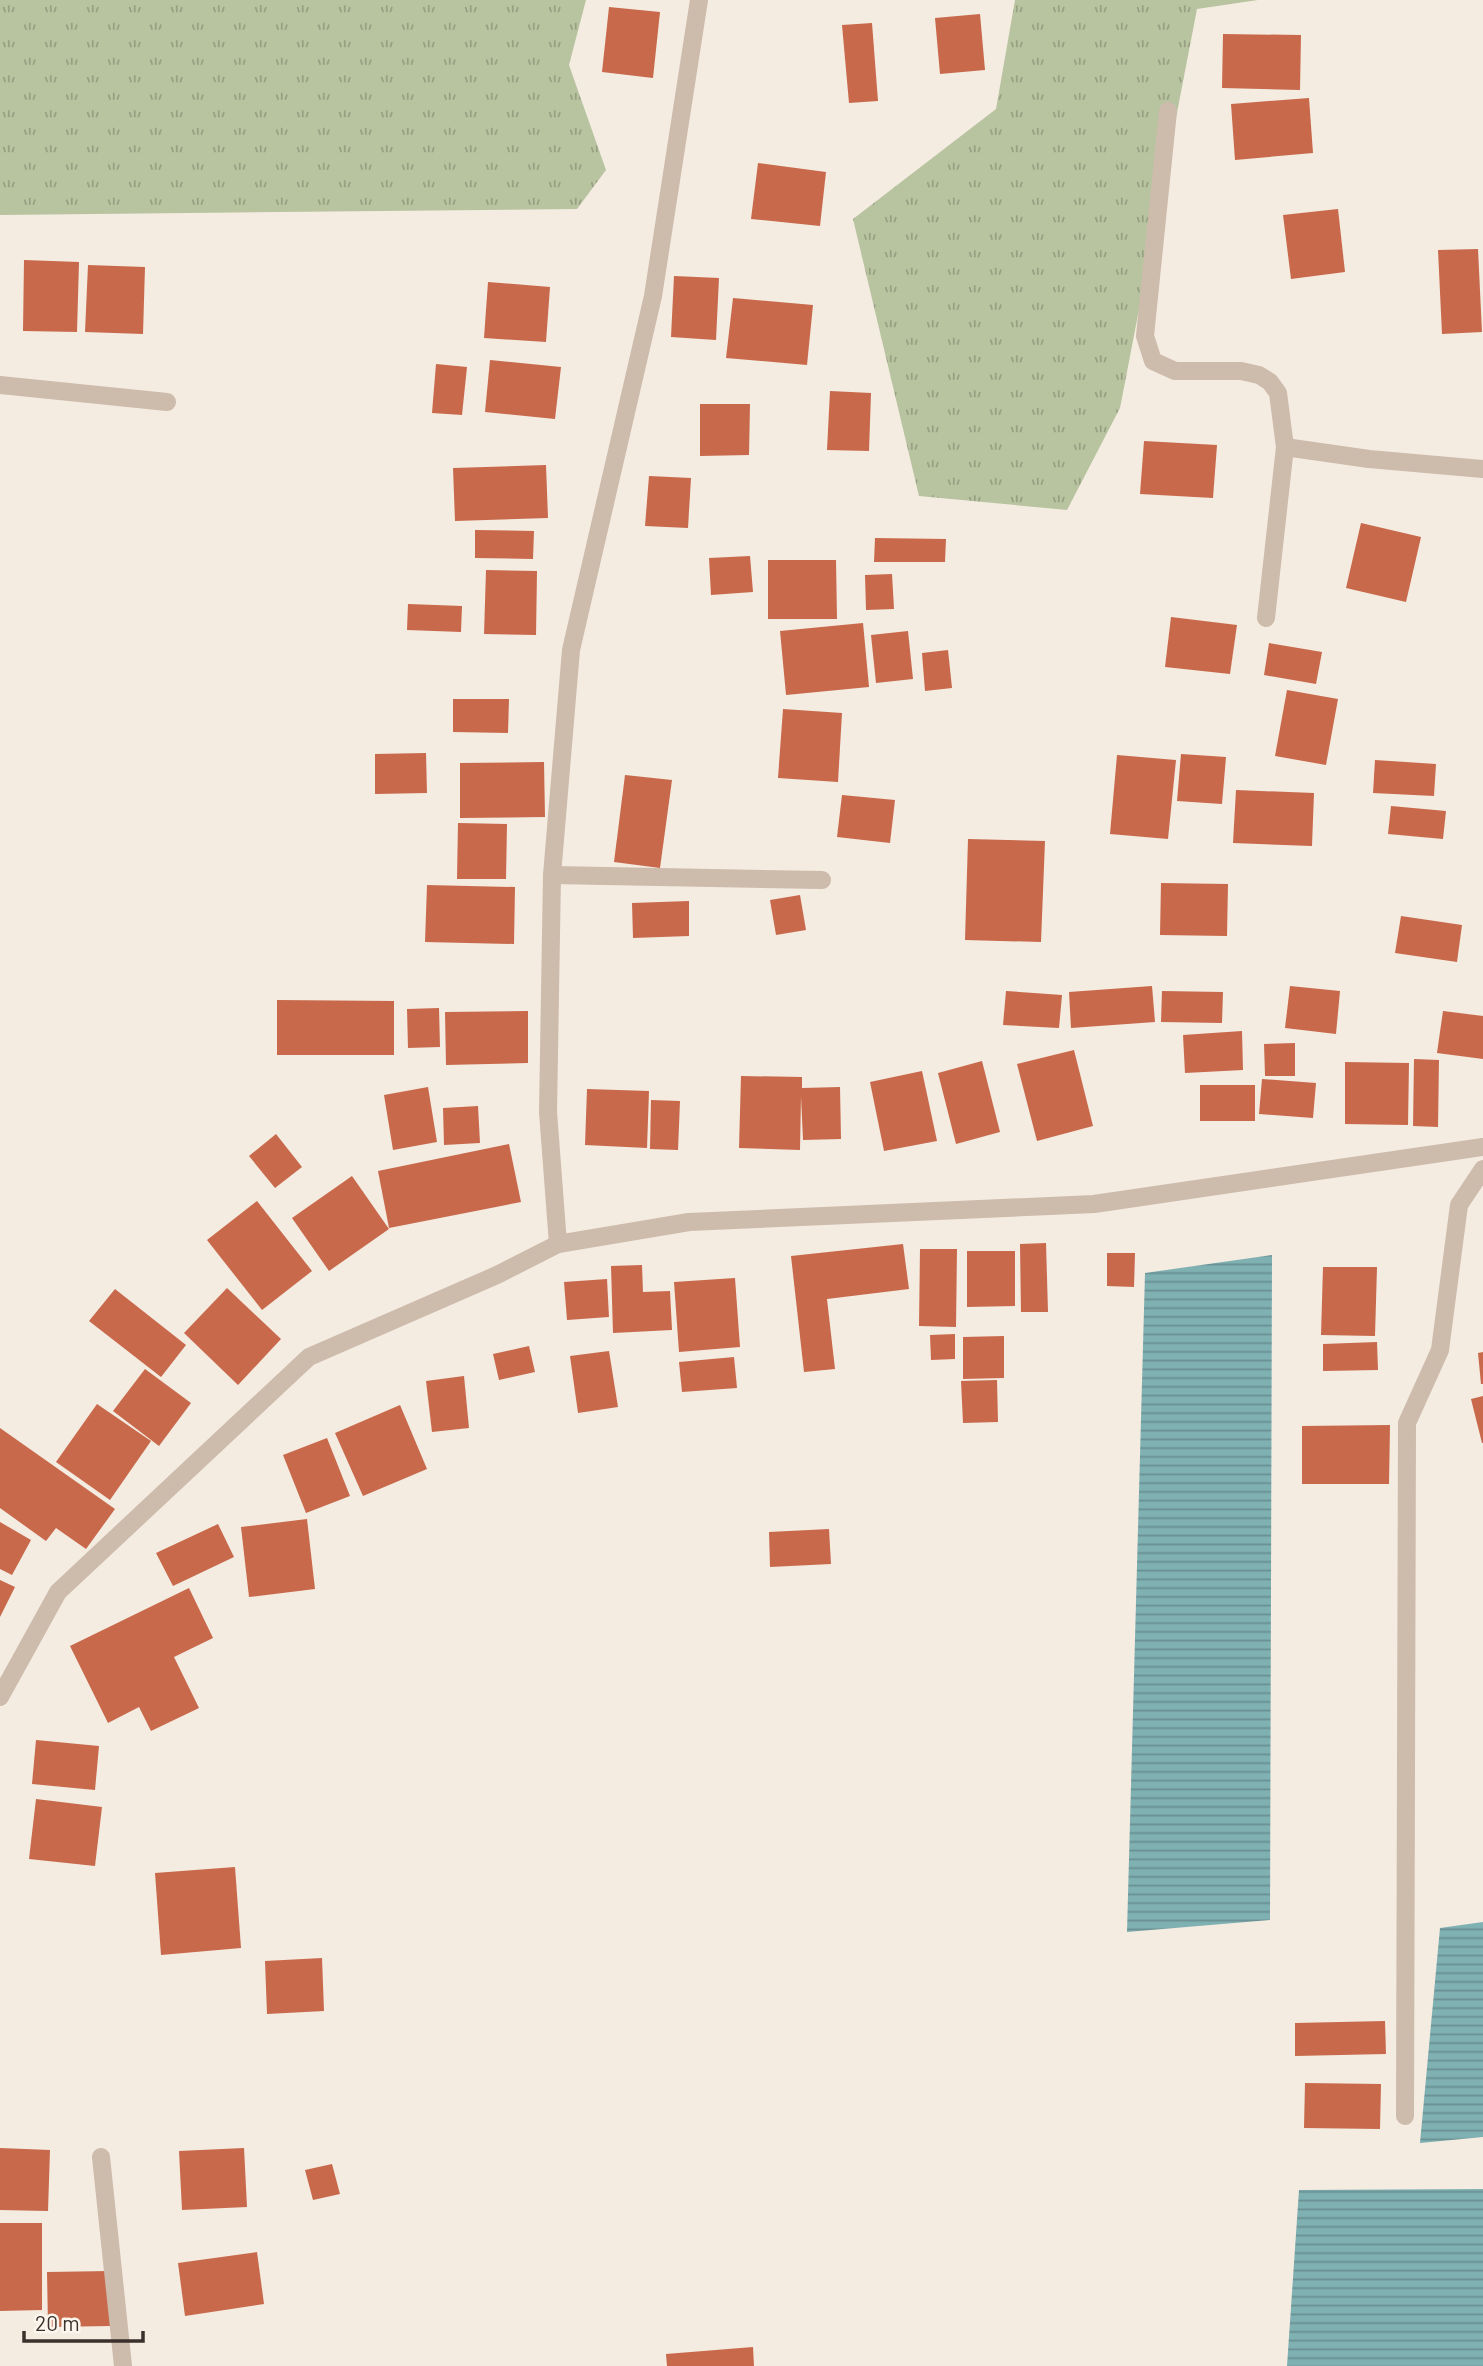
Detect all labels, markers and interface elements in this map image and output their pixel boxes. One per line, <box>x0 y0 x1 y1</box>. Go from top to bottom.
scale bar <box>24 2300 144 2344</box>
text: 20 m <box>35 2310 80 2335</box>

